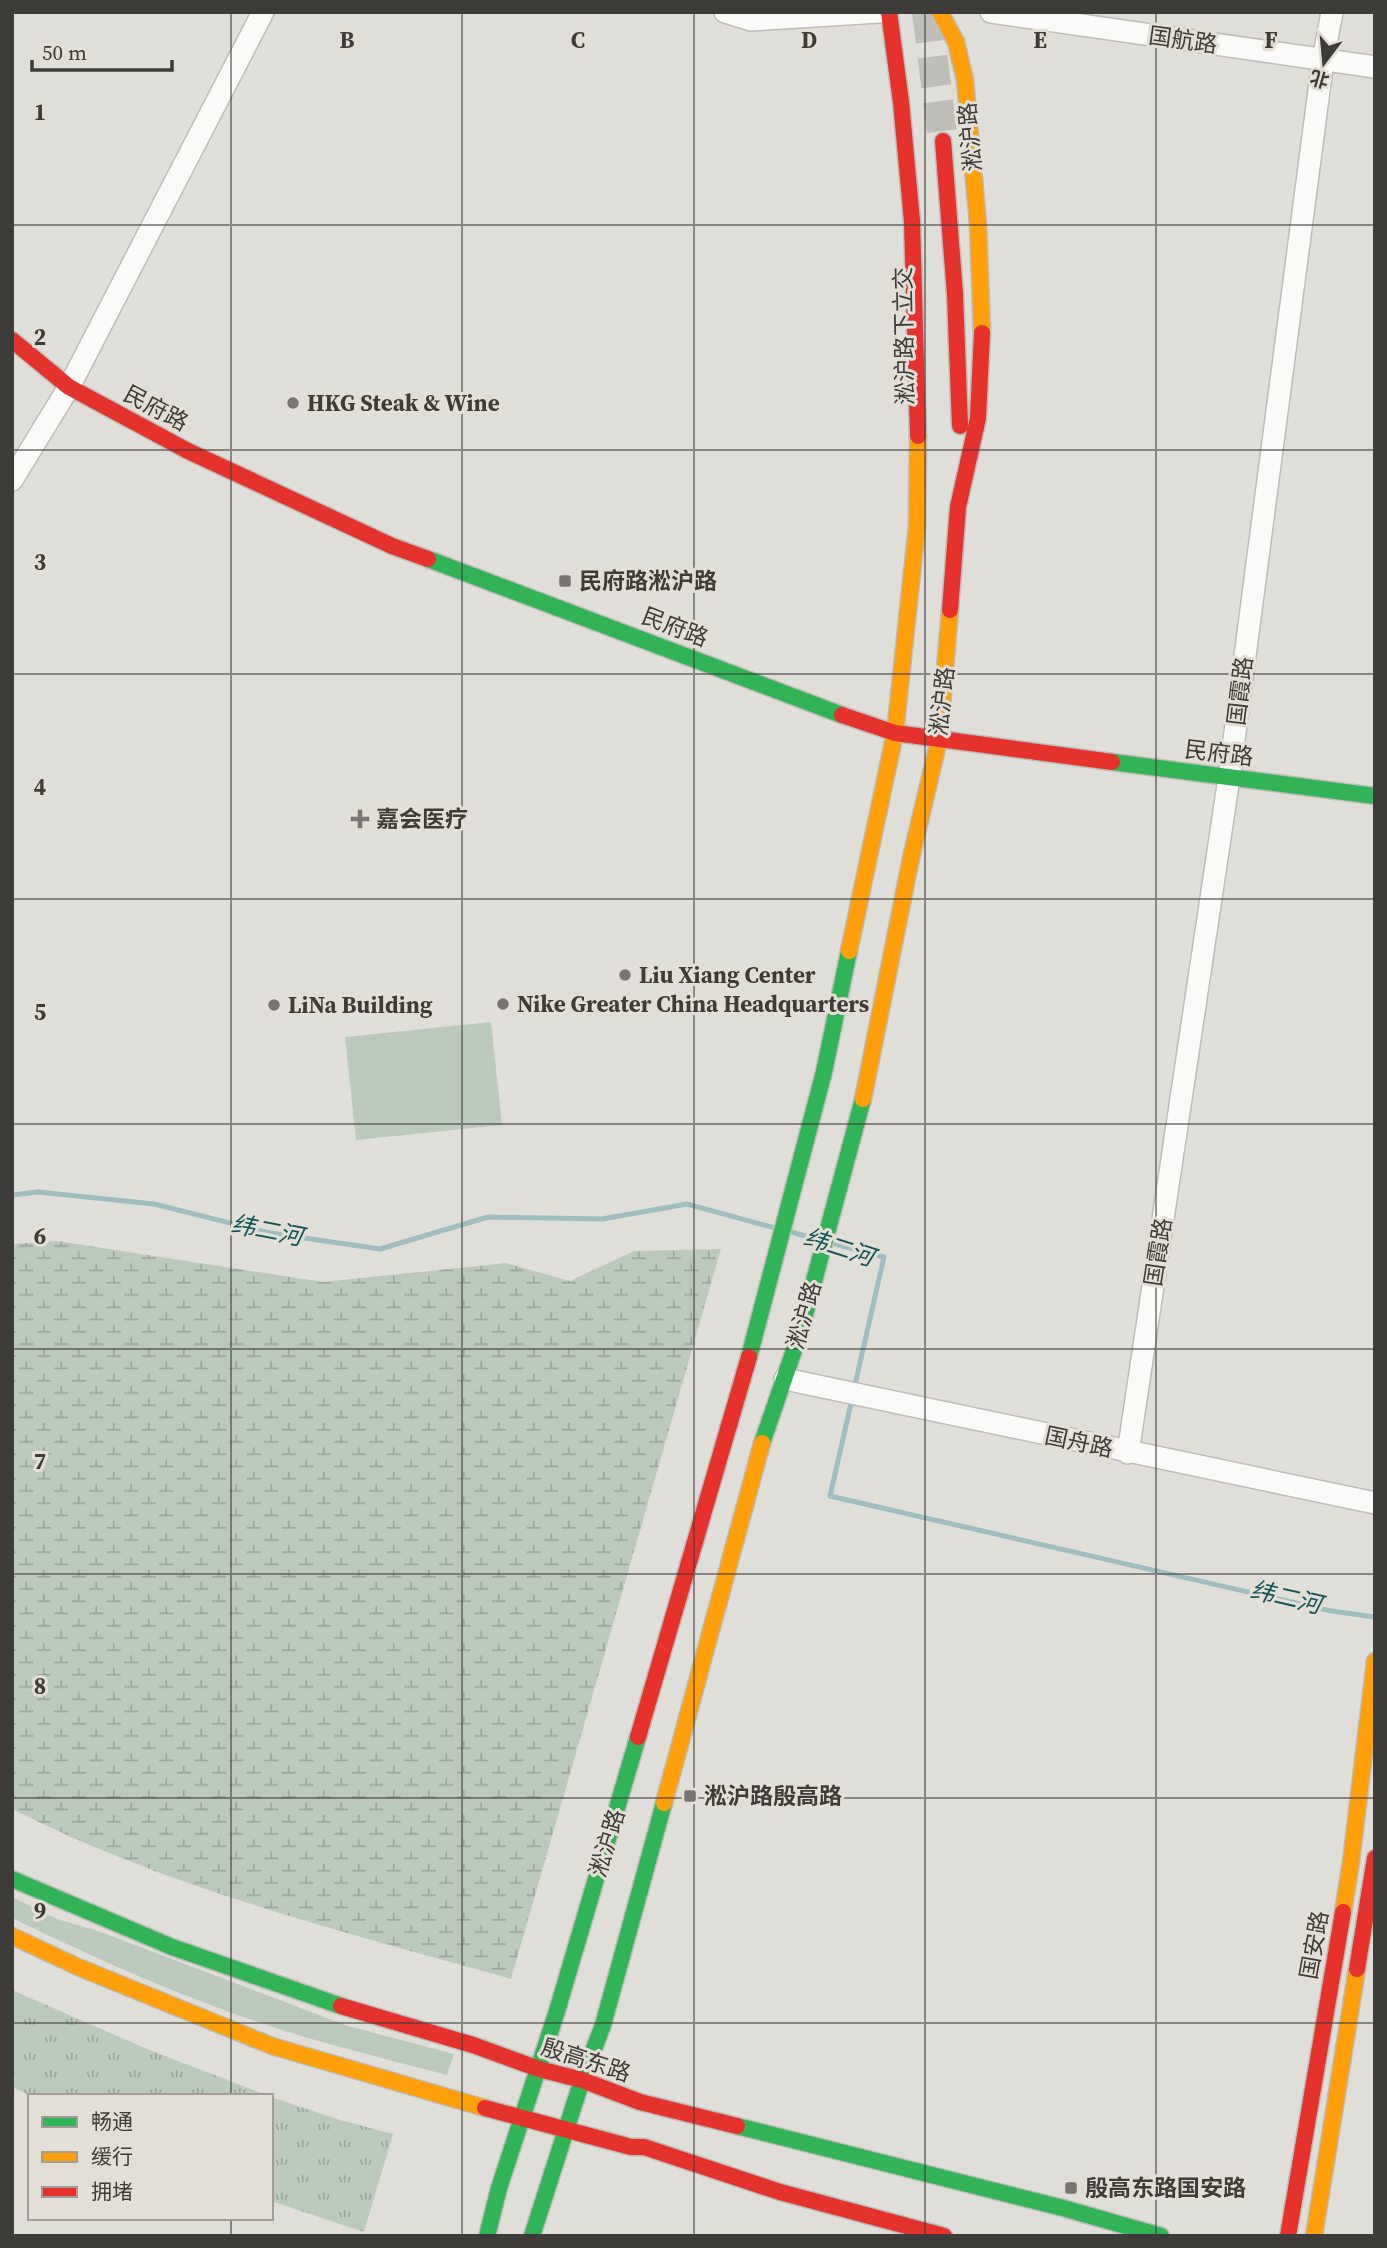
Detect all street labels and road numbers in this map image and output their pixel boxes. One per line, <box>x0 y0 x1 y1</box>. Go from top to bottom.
street label: 国航路 <box>1147 19 1219 61</box>
street label: 淞沪路 <box>951 101 989 173</box>
street label: 淞沪路下立交 <box>887 267 921 405</box>
street label: 民府路 <box>118 378 194 438</box>
street label: 民府路 <box>637 600 713 654</box>
street label: 国霞路 <box>1220 655 1260 727</box>
street label: 淞沪路 <box>922 665 962 737</box>
street label: 民府路 <box>1183 733 1255 773</box>
street label: 国霞路 <box>1137 1215 1179 1289</box>
street label: 淞沪路 <box>779 1277 829 1353</box>
street label: 国舟路 <box>1042 1419 1116 1465</box>
street label: 淞沪路 <box>582 1805 632 1881</box>
street label: 国安路 <box>1292 1908 1336 1982</box>
street label: 殷高东路 <box>537 2031 635 2089</box>

